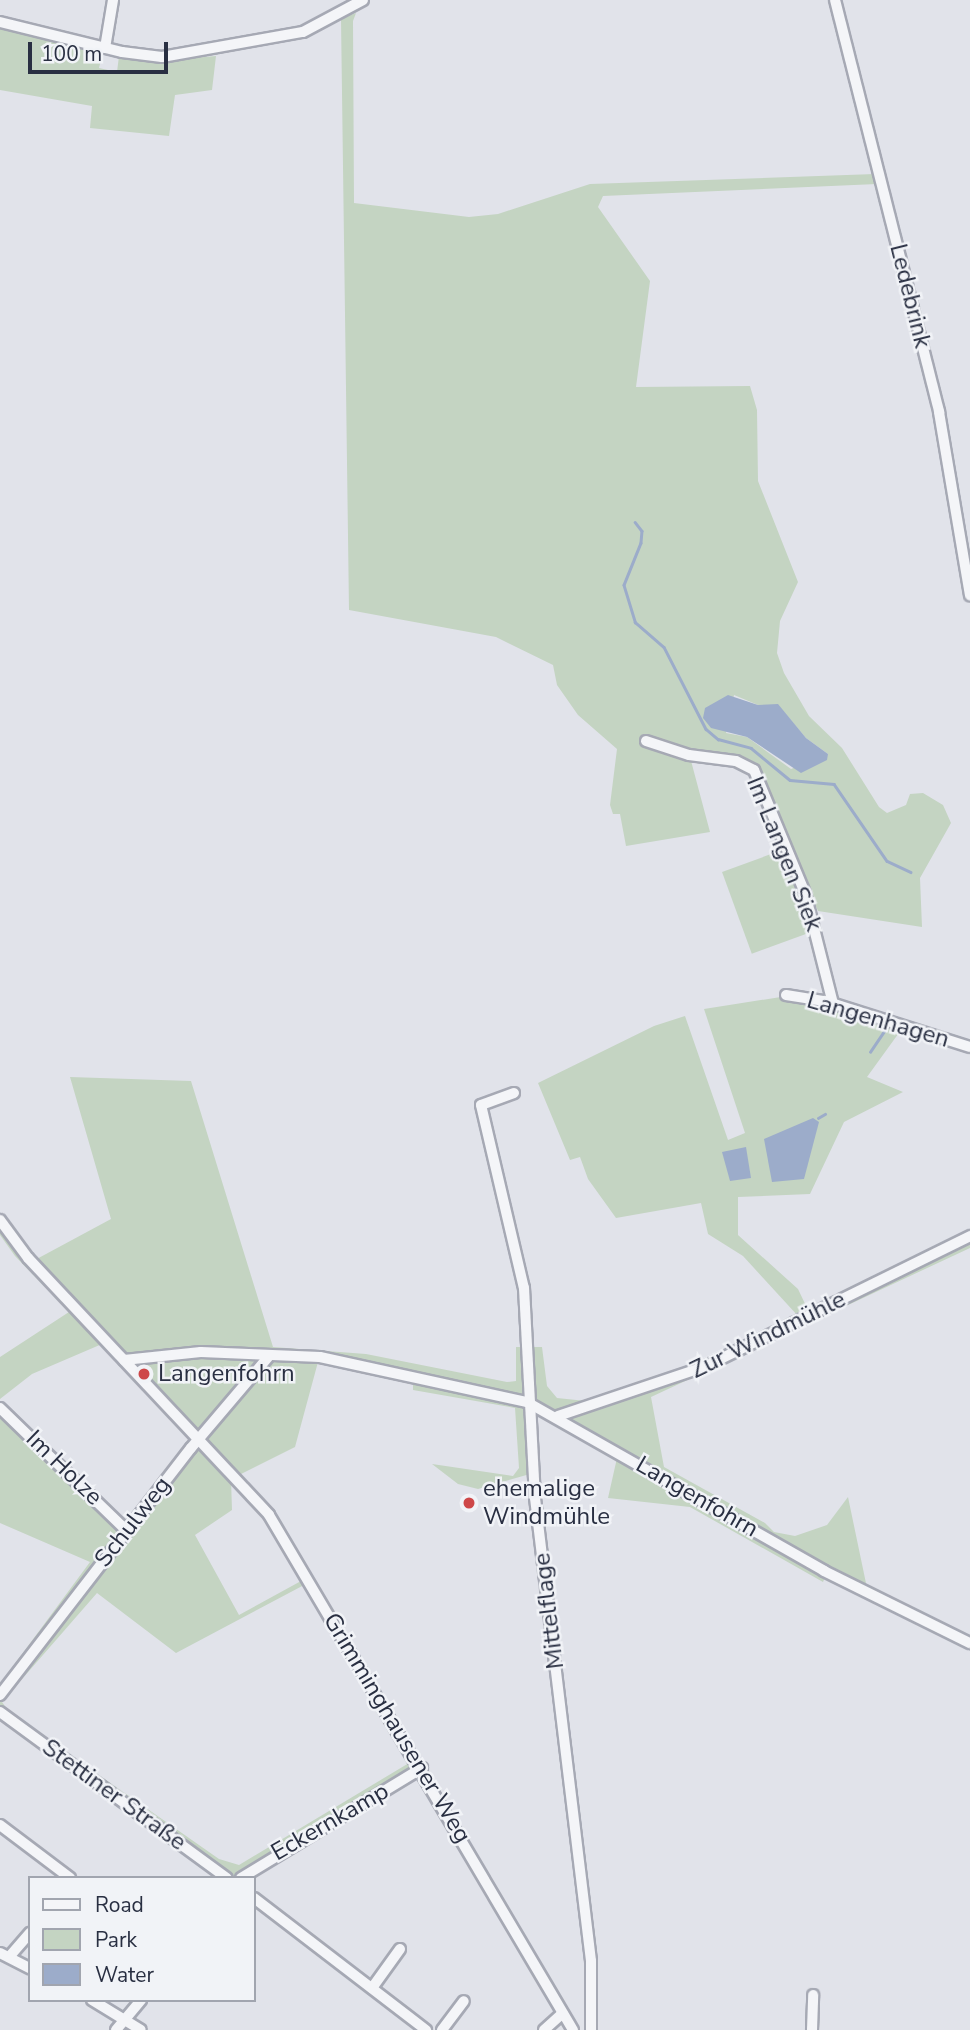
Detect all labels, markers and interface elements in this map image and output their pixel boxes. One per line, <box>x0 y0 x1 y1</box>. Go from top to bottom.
scale bar <box>32 28 172 72</box>
text: 100 m <box>41 40 102 68</box>
street label: Ledebrink <box>883 241 937 351</box>
street label: Im Langen Siek <box>740 773 828 935</box>
street label: Langenhagen <box>804 986 952 1054</box>
street label: Zur Windmühle <box>686 1285 850 1385</box>
place label: Langenfohrn <box>158 1360 295 1388</box>
marker: Langenfohrn <box>136 1366 152 1382</box>
street label: Im Holze <box>20 1425 108 1511</box>
street label: Langenfohrn <box>631 1450 763 1544</box>
street label: Schulweg <box>89 1471 177 1573</box>
place label: ehemalige Windmühle <box>483 1475 610 1531</box>
marker: ehemalige Windmühle <box>461 1495 477 1511</box>
street label: Mittelflage <box>528 1551 570 1671</box>
street label: Grimminghausener Weg <box>317 1608 477 1848</box>
street label: Stettiner Straße <box>36 1733 192 1857</box>
street label: Eckernkamp <box>266 1777 394 1867</box>
legend <box>28 1876 256 2002</box>
text: Road <box>95 1891 144 1919</box>
text: Park <box>95 1926 137 1954</box>
text: Water <box>95 1961 154 1989</box>

